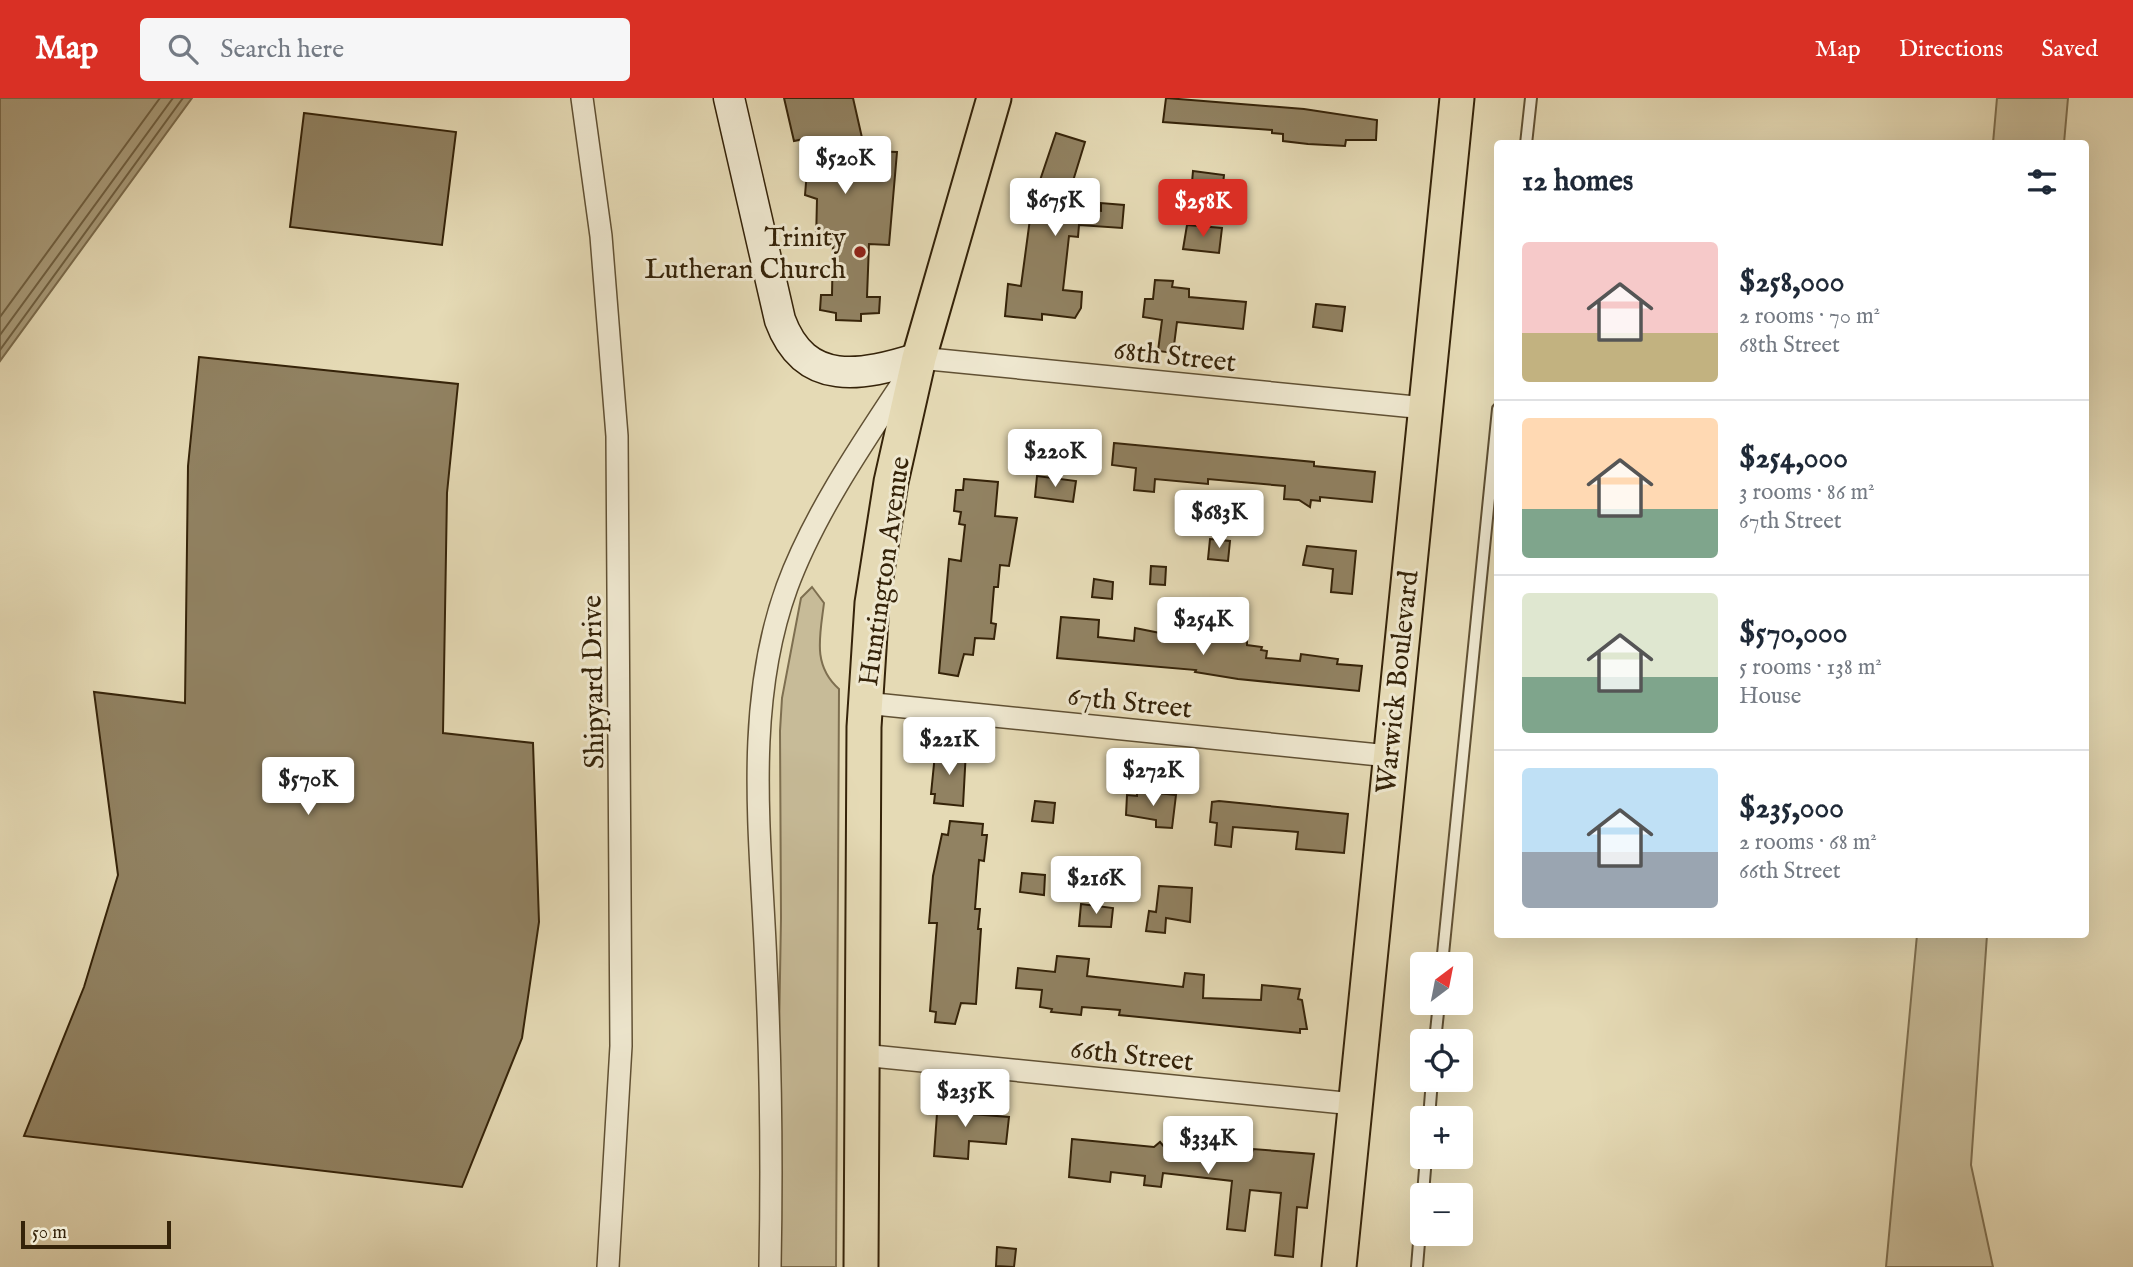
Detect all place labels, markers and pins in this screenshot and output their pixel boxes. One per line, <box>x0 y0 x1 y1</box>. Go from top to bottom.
pin: $520K <box>796 136 894 196</box>
pin: $675K <box>1006 178 1104 238</box>
pin: $258K <box>1154 180 1252 239</box>
place label: Trinity Lutheran Church <box>644 221 846 288</box>
marker: Trinity Lutheran Church <box>852 244 868 260</box>
pin: $220K <box>1006 430 1104 489</box>
pin: $683K <box>1170 490 1268 550</box>
pin: $254K <box>1154 598 1252 657</box>
pin: $221K <box>900 718 998 777</box>
pin: $272K <box>1104 748 1202 808</box>
pin: $570K <box>259 758 357 817</box>
pin: $216K <box>1047 856 1145 916</box>
pin: $235K <box>916 1070 1014 1129</box>
pin: $334K <box>1159 1116 1257 1176</box>

